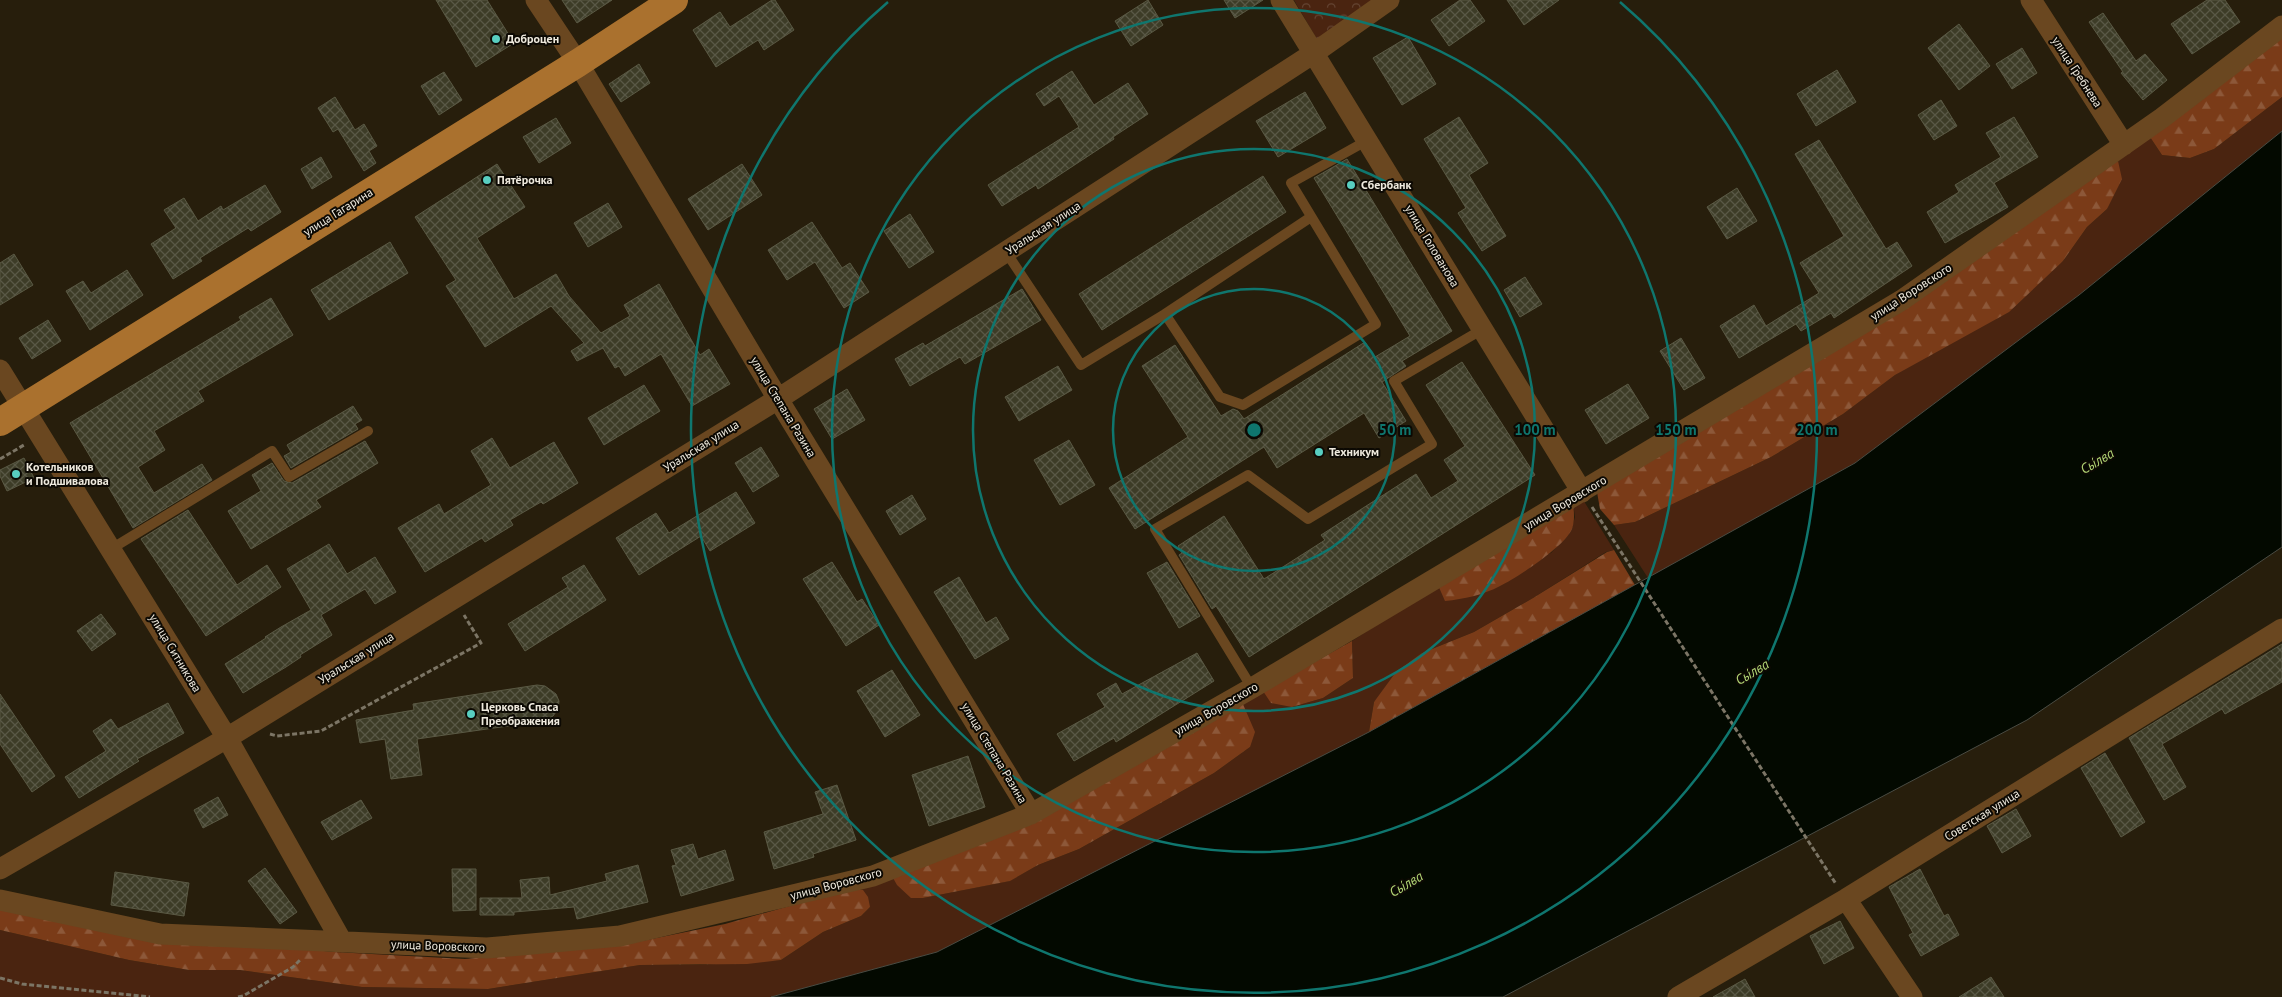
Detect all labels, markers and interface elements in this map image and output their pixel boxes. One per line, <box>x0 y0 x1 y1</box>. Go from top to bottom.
place label: Доброцен <box>506 31 559 46</box>
marker: Доброцен <box>490 33 502 45</box>
street label: улица Гребнева <box>2049 34 2106 110</box>
place label: Пятёрочка <box>497 172 553 187</box>
marker: Пятёрочка <box>481 174 493 186</box>
place label: Сбербанк <box>1361 177 1412 192</box>
marker: Сбербанк <box>1345 179 1357 191</box>
street label: улица Гагарина <box>300 184 375 239</box>
street label: Уральская улица <box>1002 198 1083 257</box>
street label: улица Голованова <box>1402 202 1463 290</box>
street label: улица Воровского <box>1867 260 1954 324</box>
street label: улица Степана Разина <box>747 354 820 460</box>
street label: Уральская улица <box>660 416 741 475</box>
text: 50 m <box>1379 420 1411 439</box>
text: 100 m <box>1514 420 1556 439</box>
text: 150 m <box>1655 420 1697 439</box>
text: 200 m <box>1796 420 1838 439</box>
centre of rings <box>1245 421 1263 439</box>
place label: Техникум <box>1329 444 1379 459</box>
water label: Сы́лва <box>2077 444 2117 478</box>
marker: Техникум <box>1313 446 1325 458</box>
place label: Котельников и Подшивалова <box>26 459 109 488</box>
marker: Котельников и Подшивалова <box>10 468 22 480</box>
street label: улица Воровского <box>1520 472 1609 533</box>
street label: улица Ситникова <box>146 611 205 695</box>
street label: Уральская улица <box>315 628 396 687</box>
water label: Сы́лва <box>1732 655 1772 689</box>
street label: улица Воровского <box>1171 679 1260 739</box>
place label: Церковь Спаса Преображения <box>481 699 560 728</box>
street label: улица Степана Разина <box>958 700 1031 806</box>
marker: Церковь Спаса Преображения <box>465 708 477 720</box>
street label: Советская улица <box>1941 785 2022 844</box>
street label: улица Воровского <box>788 864 883 903</box>
water label: Сы́лва <box>1386 867 1426 901</box>
street label: улица Воровского <box>391 936 485 955</box>

